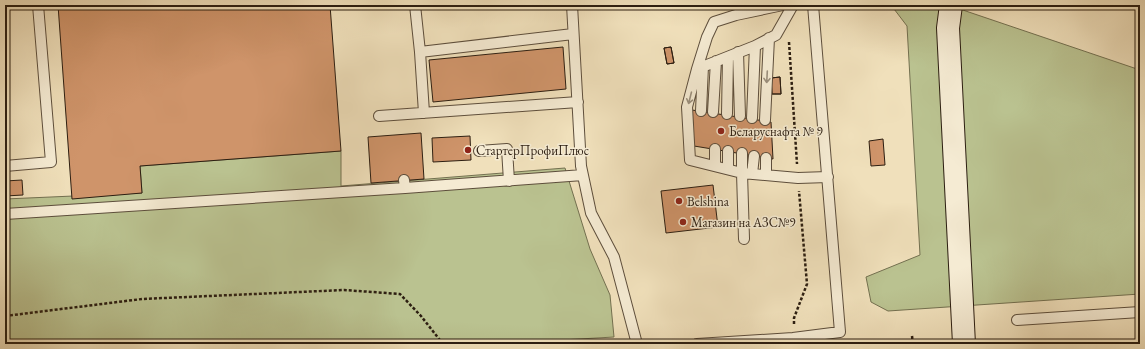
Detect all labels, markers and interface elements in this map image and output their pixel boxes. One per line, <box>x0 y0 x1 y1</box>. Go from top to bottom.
one-way arrow <box>763 70 771 83</box>
one-way arrow <box>685 91 693 104</box>
place label: Беларуснафта № 9 <box>729 123 824 140</box>
marker: Беларуснафта № 9 <box>716 126 726 136</box>
place label: СтартерПрофиПлюс <box>476 142 589 159</box>
marker: СтартерПрофиПлюс <box>463 145 473 155</box>
place label: Belshina <box>687 193 730 210</box>
marker: Belshina <box>674 196 684 206</box>
place label: Магазин на АЗС№9 <box>691 214 796 231</box>
marker: Магазин на АЗС№9 <box>678 217 688 227</box>

